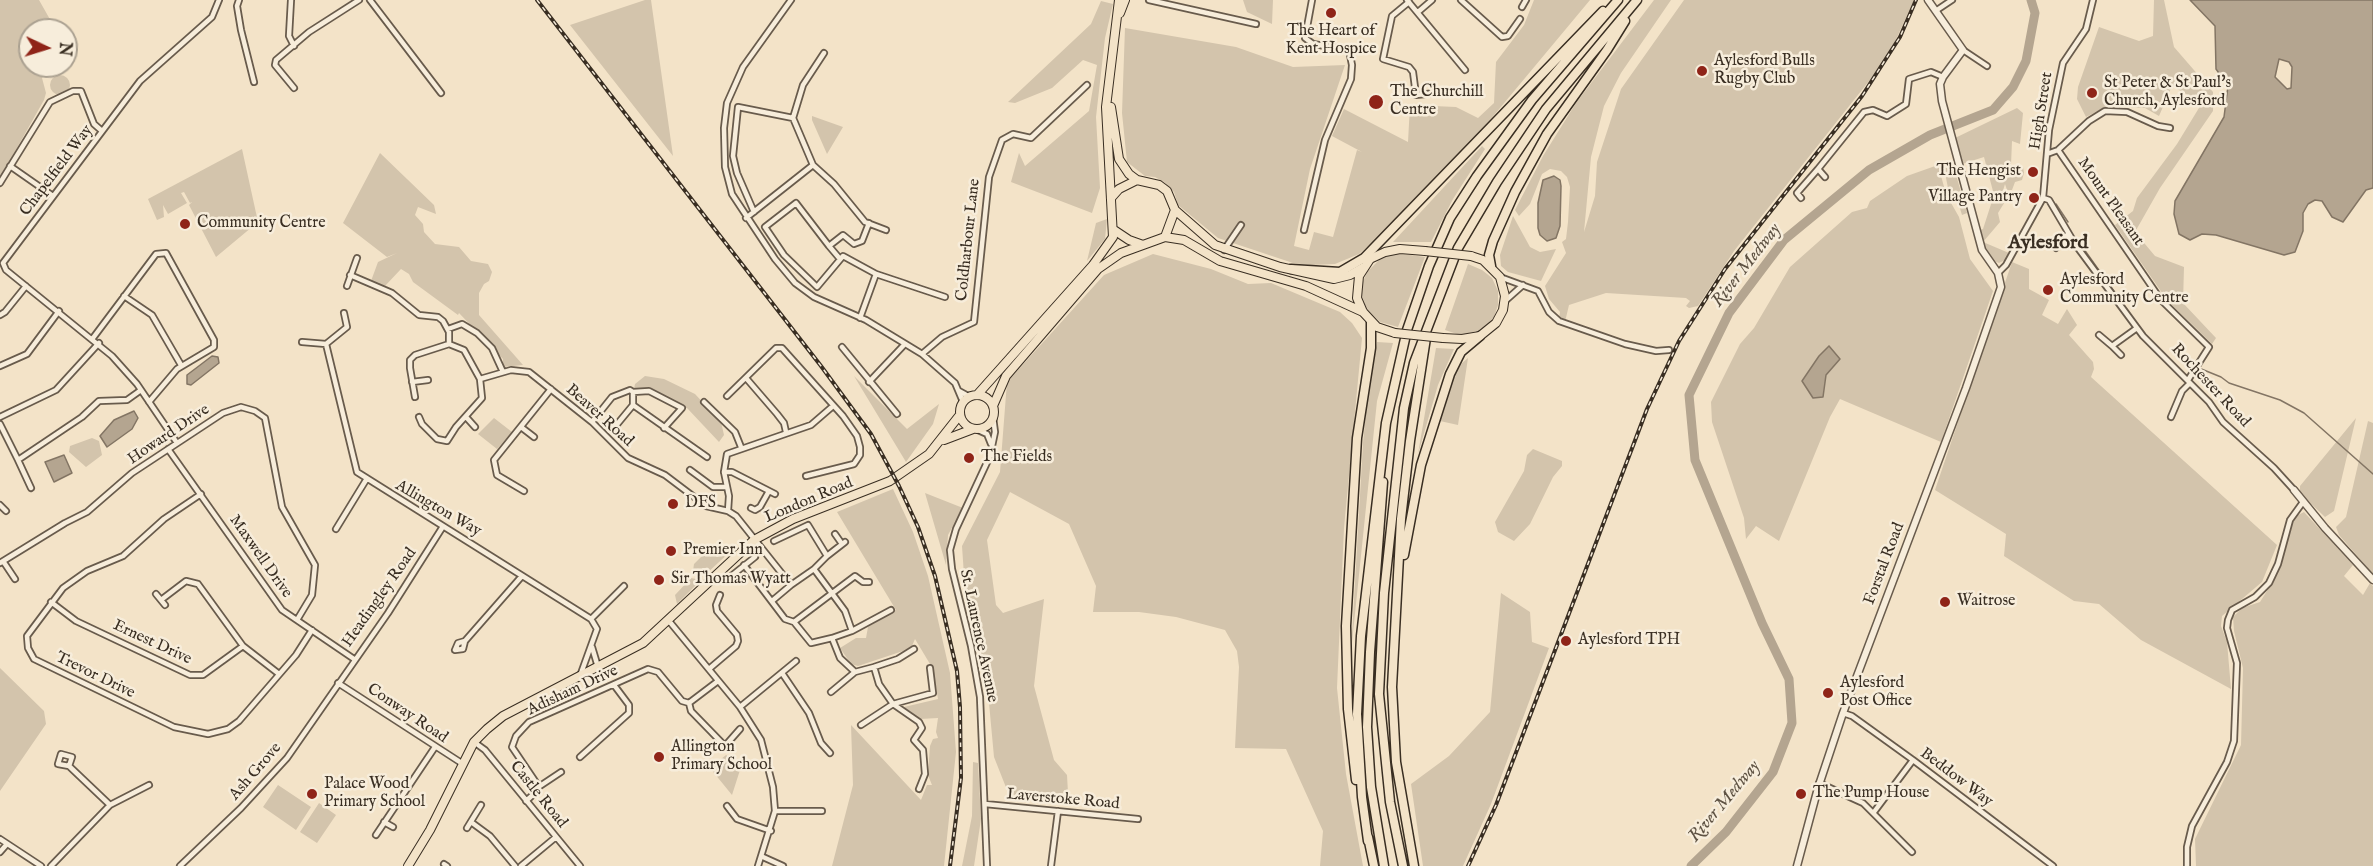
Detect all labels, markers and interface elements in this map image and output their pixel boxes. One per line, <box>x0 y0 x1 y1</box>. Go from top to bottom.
marker: The Heart of Kent Hospice <box>1324 6 1338 20</box>
north arrow <box>18 18 78 78</box>
place label: The Heart of Kent Hospice <box>1285 22 1377 60</box>
text: N <box>54 42 74 57</box>
place label: Aylesford Bulls Rugby Club <box>1714 52 1815 90</box>
marker: Aylesford Bulls Rugby Club <box>1695 64 1709 78</box>
street label: High Street <box>2026 71 2058 151</box>
place label: St Peter & St Paul's Church, Aylesford <box>2104 74 2231 112</box>
place label: The Churchill Centre <box>1390 83 1483 121</box>
marker: St Peter & St Paul's Church, Aylesford <box>2085 86 2099 100</box>
marker: The Churchill Centre <box>1367 93 1385 111</box>
street label: Chapelfield Way <box>16 122 98 220</box>
street label: Mount Pleasant <box>2072 154 2148 250</box>
place label: The Hengist <box>1937 162 2021 182</box>
marker: The Hengist <box>2026 165 2040 179</box>
street label: Coldharbour Lane <box>953 178 985 302</box>
place label: Village Pantry <box>1928 188 2022 208</box>
marker: Village Pantry <box>2027 191 2041 205</box>
place label: Community Centre <box>197 214 326 234</box>
marker: Community Centre <box>178 217 192 231</box>
water label: River Medway <box>1708 220 1786 312</box>
district label: Aylesford <box>2008 232 2088 256</box>
place label: Aylesford Community Centre <box>2060 271 2189 309</box>
marker: Aylesford Community Centre <box>2041 283 2055 297</box>
street label: Rochester Road <box>2166 340 2254 432</box>
street label: Beaver Road <box>561 381 637 451</box>
street label: Howard Drive <box>124 401 214 469</box>
place label: The Fields <box>981 448 1052 468</box>
marker: The Fields <box>962 451 976 465</box>
street label: London Road <box>762 474 856 528</box>
street label: Allington Way <box>392 477 484 541</box>
place label: DFS <box>685 494 716 514</box>
marker: DFS <box>666 497 680 511</box>
street label: Maxwell Drive <box>224 512 296 602</box>
street label: Forstal Road <box>1861 520 1909 608</box>
place label: Premier Inn <box>683 541 763 561</box>
marker: Premier Inn <box>664 544 678 558</box>
street label: Headingley Road <box>339 545 421 651</box>
street label: St. Laurence Avenue <box>955 568 1001 704</box>
place label: Sir Thomas Wyatt <box>671 570 791 590</box>
marker: Sir Thomas Wyatt <box>652 573 666 587</box>
place label: Waitrose <box>1957 592 2015 612</box>
marker: Waitrose <box>1938 595 1952 609</box>
street label: Ernest Drive <box>110 616 194 670</box>
place label: Aylesford TPH <box>1578 631 1680 651</box>
marker: Aylesford TPH <box>1559 634 1573 648</box>
street label: Trevor Drive <box>52 649 138 703</box>
street label: Adisham Drive <box>525 662 621 720</box>
place label: Aylesford Post Office <box>1840 674 1912 712</box>
street label: Conway Road <box>363 680 451 748</box>
marker: Aylesford Post Office <box>1821 686 1835 700</box>
place label: Allington Primary School <box>671 738 772 776</box>
street label: Ash Grove <box>226 739 286 805</box>
street label: Beddow Way <box>1916 744 1996 812</box>
marker: Allington Primary School <box>652 750 666 764</box>
water label: River Medway <box>1685 757 1765 847</box>
street label: Castle Road <box>505 758 571 832</box>
place label: Palace Wood Primary School <box>324 775 425 813</box>
place label: The Pump House <box>1813 784 1929 804</box>
street label: Laverstoke Road <box>1006 785 1120 815</box>
marker: Palace Wood Primary School <box>305 787 319 801</box>
marker: The Pump House <box>1794 787 1808 801</box>

